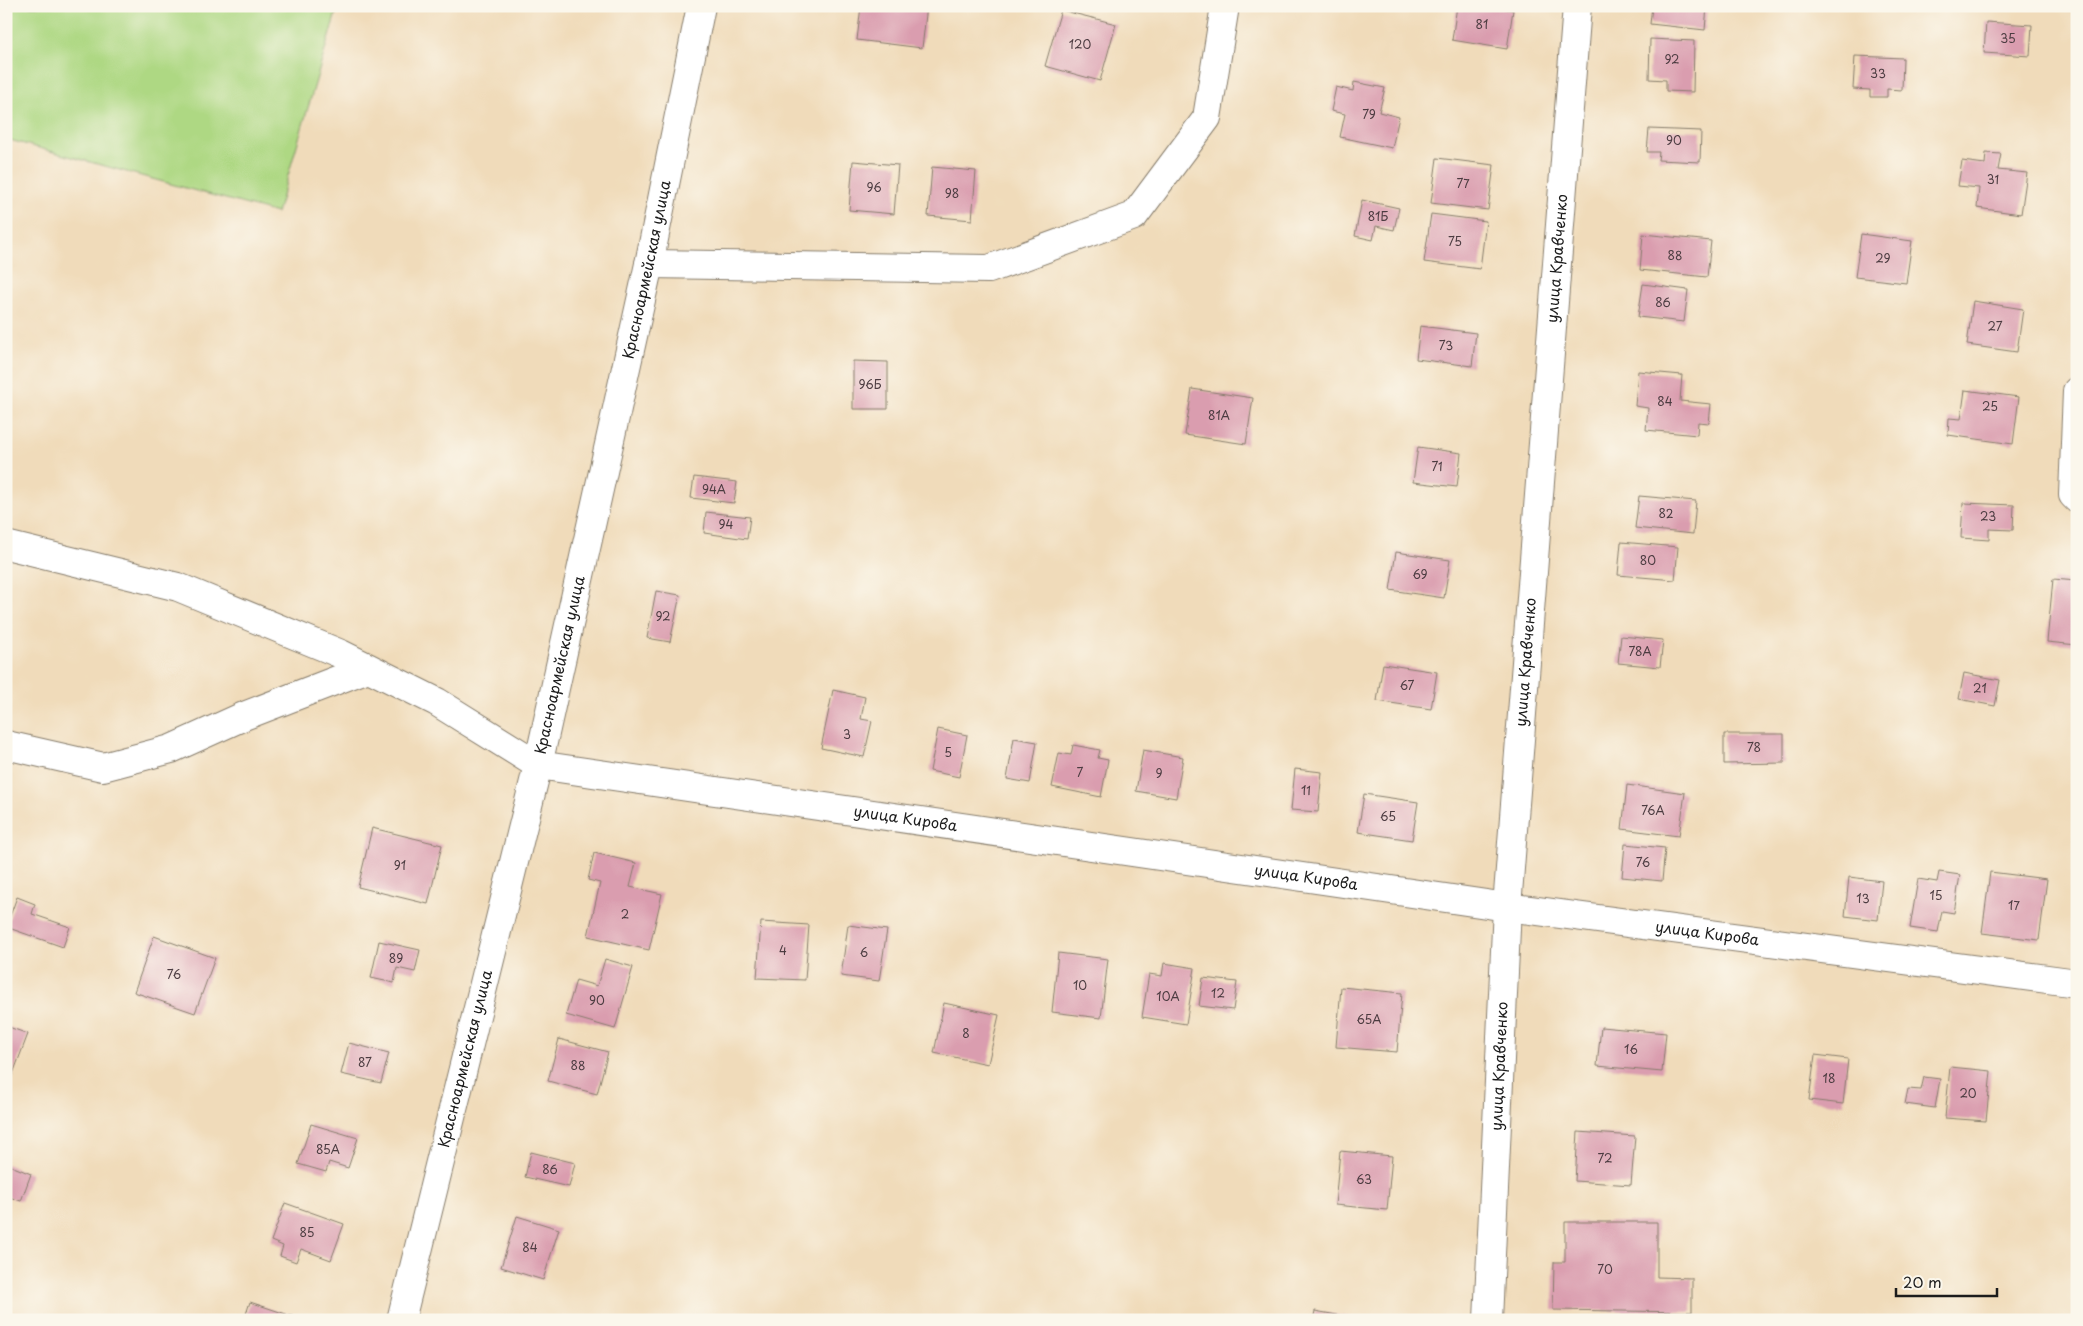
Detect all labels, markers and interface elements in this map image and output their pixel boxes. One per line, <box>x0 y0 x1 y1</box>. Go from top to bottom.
house number: 81 <box>1476 15 1488 33</box>
house number: 35 <box>2000 29 2016 47</box>
house number: 120 <box>1069 35 1091 53</box>
house number: 92 <box>1664 50 1680 68</box>
house number: 33 <box>1870 64 1886 82</box>
house number: 79 <box>1362 105 1376 123</box>
house number: 90 <box>1666 131 1682 149</box>
house number: 31 <box>1987 170 1999 188</box>
house number: 77 <box>1456 174 1470 192</box>
street label: Красноармейская улица <box>615 177 676 361</box>
house number: 96 <box>866 178 882 196</box>
house number: 98 <box>945 184 959 202</box>
street label: улица Кравченко <box>1539 193 1572 324</box>
house number: 81Б <box>1368 207 1388 225</box>
house number: 75 <box>1448 232 1462 250</box>
house number: 88 <box>1668 246 1682 264</box>
house number: 29 <box>1875 249 1891 267</box>
house number: 86 <box>1655 293 1671 311</box>
house number: 27 <box>1988 317 2003 335</box>
house number: 73 <box>1439 336 1453 354</box>
house number: 96Б <box>858 375 882 393</box>
house number: 84 <box>1657 392 1673 410</box>
house number: 25 <box>1982 397 1998 415</box>
house number: 81А <box>1208 406 1230 424</box>
house number: 71 <box>1431 457 1443 475</box>
house number: 94А <box>702 480 726 498</box>
house number: 82 <box>1659 504 1674 522</box>
house number: 23 <box>1980 507 1996 525</box>
house number: 94 <box>719 515 734 533</box>
house number: 80 <box>1640 551 1656 569</box>
house number: 69 <box>1412 565 1428 583</box>
street label: Красноармейская улица <box>528 573 590 756</box>
street label: улица Кравченко <box>1508 597 1541 727</box>
house number: 92 <box>655 607 671 625</box>
house number: 78А <box>1628 642 1652 660</box>
house number: 67 <box>1400 676 1415 694</box>
house number: 21 <box>1973 679 1987 697</box>
house number: 3 <box>843 725 851 743</box>
house number: 78 <box>1747 738 1761 756</box>
house number: 5 <box>944 743 952 761</box>
house number: 7 <box>1077 763 1084 781</box>
house number: 9 <box>1155 764 1163 782</box>
house number: 11 <box>1301 781 1311 799</box>
street label: улица Кирова <box>852 798 960 836</box>
house number: 76А <box>1641 801 1665 819</box>
house number: 65 <box>1380 807 1396 825</box>
house number: 76 <box>1636 853 1650 871</box>
house number: 91 <box>394 856 406 874</box>
street label: улица Кирова <box>1253 857 1360 895</box>
house number: 15 <box>1929 886 1943 904</box>
house number: 13 <box>1856 889 1870 907</box>
house number: 17 <box>2008 896 2020 914</box>
house number: 2 <box>621 905 629 923</box>
street label: улица Кирова <box>1654 914 1761 951</box>
house number: 4 <box>779 941 787 959</box>
house number: 6 <box>860 943 868 961</box>
house number: 89 <box>389 949 403 967</box>
house number: 76 <box>167 965 181 983</box>
street label: Красноармейская улица <box>431 967 497 1150</box>
house number: 10 <box>1073 976 1087 994</box>
house number: 12 <box>1211 984 1225 1002</box>
house number: 10А <box>1156 987 1180 1005</box>
house number: 90 <box>589 991 605 1009</box>
street label: улица Кравченко <box>1484 1001 1513 1131</box>
house number: 65А <box>1356 1010 1382 1028</box>
house number: 8 <box>962 1024 970 1042</box>
house number: 16 <box>1624 1040 1638 1058</box>
house number: 87 <box>358 1053 372 1071</box>
house number: 88 <box>571 1056 585 1074</box>
house number: 18 <box>1823 1069 1835 1087</box>
house number: 20 <box>1959 1084 1977 1102</box>
house number: 85А <box>316 1140 340 1158</box>
house number: 72 <box>1597 1149 1613 1167</box>
house number: 86 <box>542 1160 558 1178</box>
house number: 63 <box>1356 1170 1372 1188</box>
house number: 85 <box>300 1223 314 1241</box>
house number: 84 <box>522 1238 538 1256</box>
house number: 70 <box>1597 1260 1613 1278</box>
scale bar <box>1896 1266 1997 1298</box>
text: 20 m <box>1903 1270 1942 1293</box>

